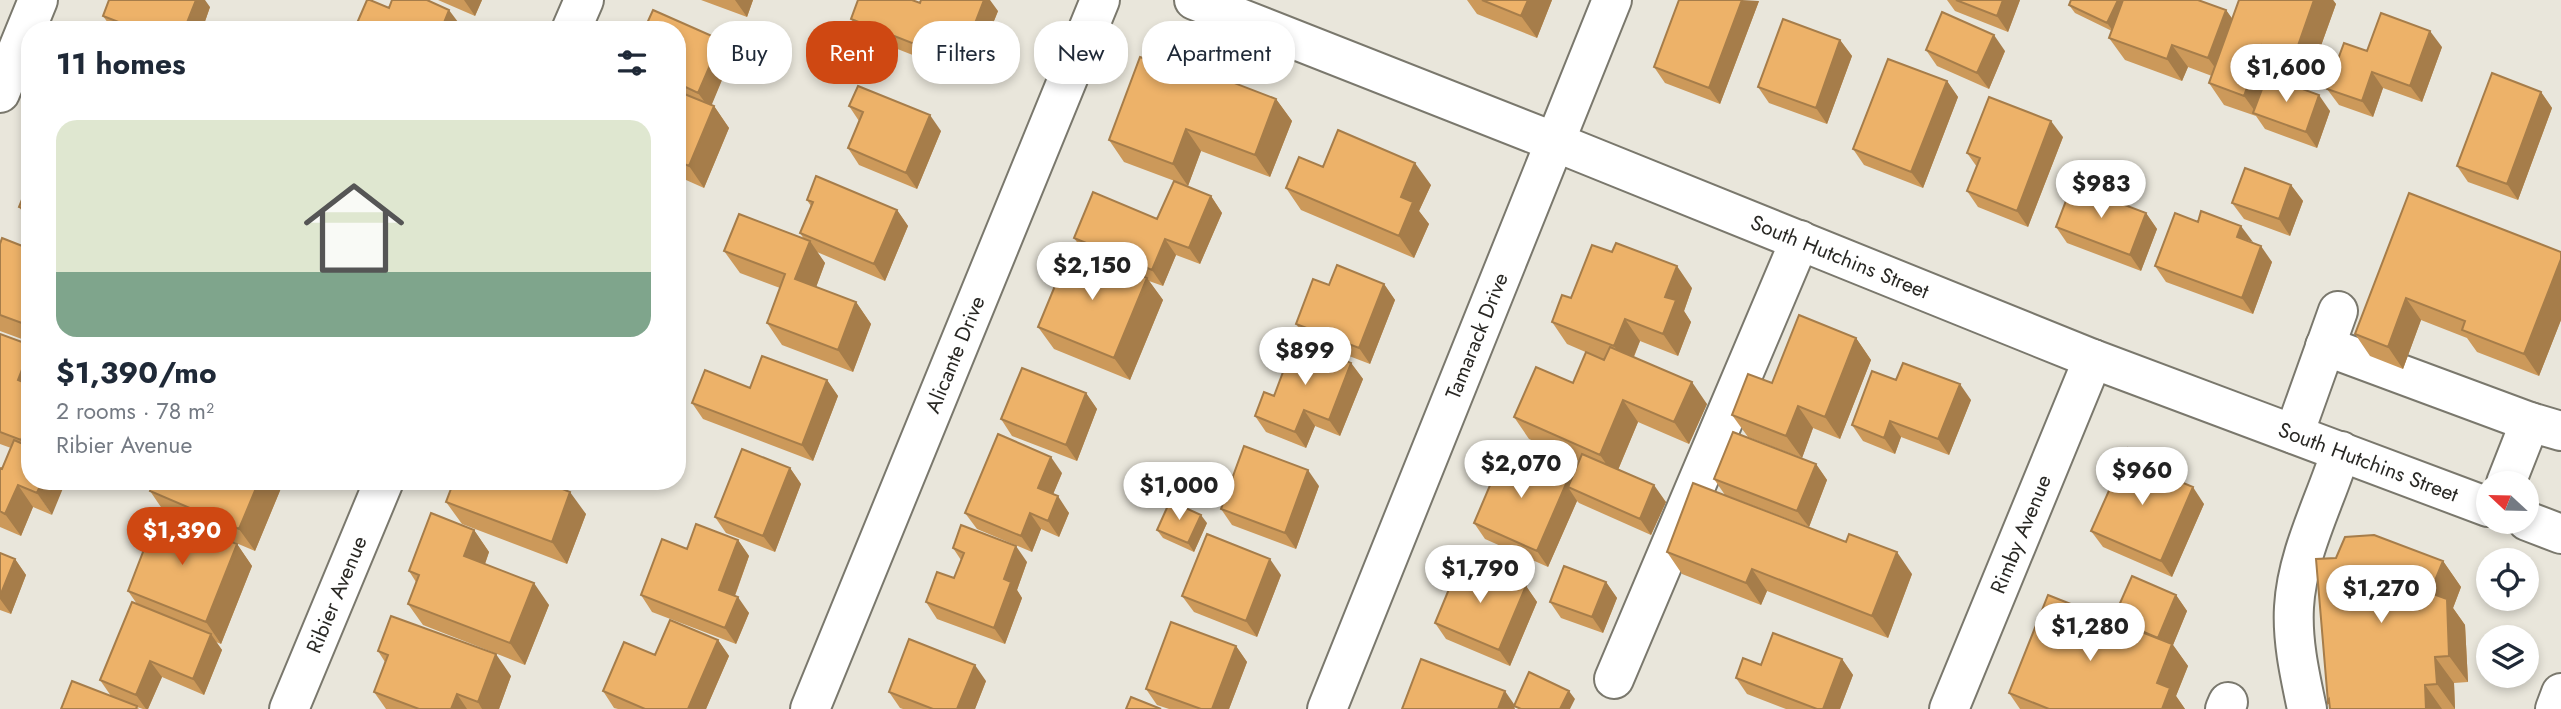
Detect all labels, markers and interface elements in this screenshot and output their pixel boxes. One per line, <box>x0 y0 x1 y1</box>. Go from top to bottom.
chip: Buy <box>707 21 792 84</box>
chip: Rent <box>806 21 898 84</box>
chip: Filters <box>912 21 1020 84</box>
chip: New <box>1034 21 1128 84</box>
chip: Apartment <box>1142 21 1295 84</box>
text: 11 homes <box>56 42 186 85</box>
icon: filters <box>613 44 651 82</box>
pin: $1,600 <box>2229 44 2343 104</box>
text: $1,600 <box>2246 50 2326 84</box>
pin: $983 <box>2060 160 2142 220</box>
icon: home <box>291 165 417 291</box>
text: $983 <box>2072 166 2130 200</box>
street label: South Hutchins Street <box>1746 207 1934 306</box>
pin: $2,150 <box>1035 243 1149 302</box>
text: $2,150 <box>1053 248 1131 282</box>
street label: Tamarack Drive <box>1438 268 1516 404</box>
street label: Alicante Drive <box>918 291 992 418</box>
pin: $899 <box>1264 328 1346 387</box>
text: $899 <box>1275 333 1335 367</box>
text: $1,390/mo <box>56 351 217 394</box>
text: 2 rooms · 78 m² <box>56 394 214 428</box>
street label: South Hutchins Street <box>2274 415 2463 510</box>
text: Ribier Avenue <box>56 428 192 462</box>
pin: $2,070 <box>1464 440 1578 500</box>
text: $2,070 <box>1480 446 1562 480</box>
pin: $960 <box>2101 448 2183 507</box>
text: $960 <box>2112 453 2172 487</box>
pin: $1,000 <box>1122 462 1236 522</box>
text: $1,000 <box>1139 468 1219 502</box>
street label: Rimby Avenue <box>1983 470 2059 598</box>
north arrow <box>2476 471 2539 534</box>
map controls <box>2476 471 2539 688</box>
pin: $1,390 <box>125 508 239 567</box>
text: $1,390 <box>143 513 221 547</box>
street label: Ribier Avenue <box>299 531 375 658</box>
pin: $1,790 <box>1423 546 1537 605</box>
button: locate <box>2476 548 2539 611</box>
text: $1,790 <box>1441 551 1519 585</box>
pin: $1,270 <box>2324 566 2438 625</box>
text: $1,270 <box>2342 571 2420 605</box>
pin: $1,280 <box>2033 604 2147 663</box>
text: $1,280 <box>2051 609 2129 643</box>
button: layers <box>2476 625 2539 688</box>

